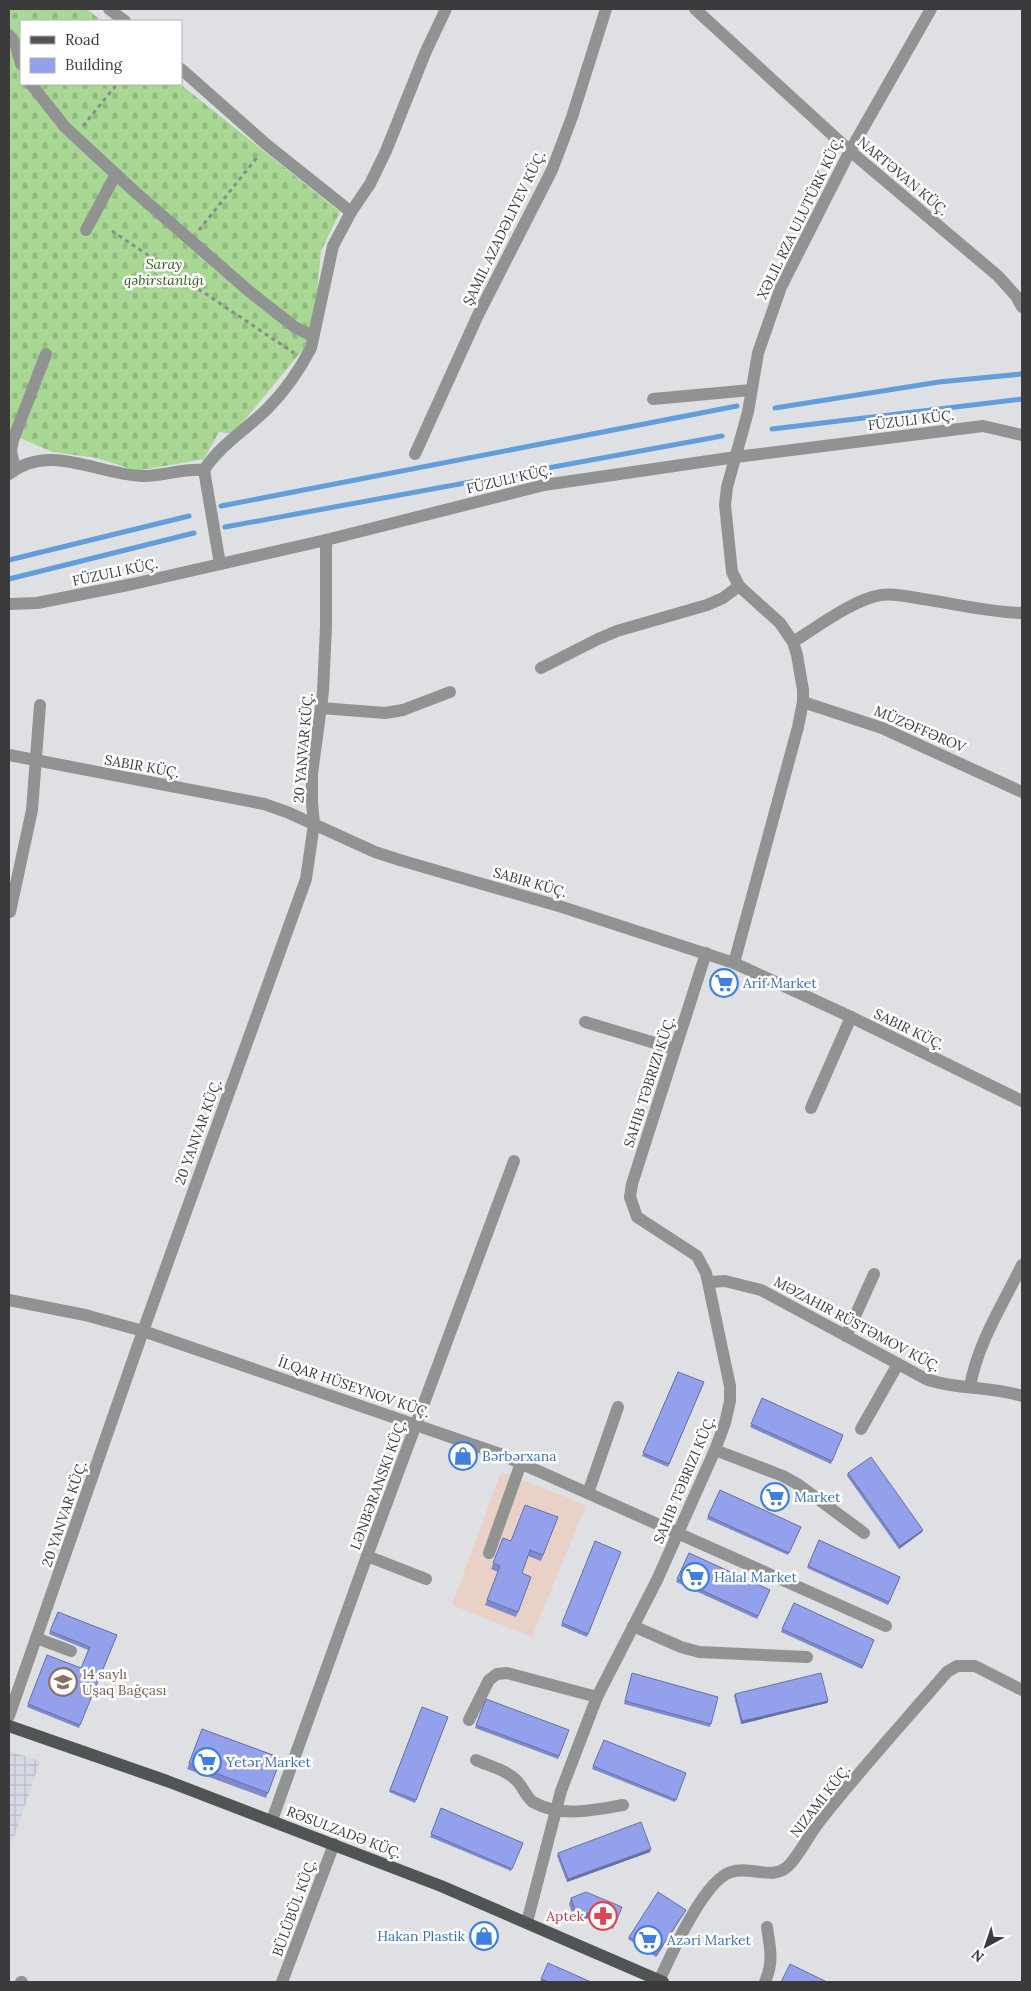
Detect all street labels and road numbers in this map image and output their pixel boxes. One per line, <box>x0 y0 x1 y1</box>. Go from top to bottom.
street label: NARTƏVAN KÜÇ. <box>854 133 952 219</box>
street label: XƏLIL RZA ULUTÜRK KÜÇ. <box>753 134 847 302</box>
street label: ŞAMIL AZADƏLIYEV KÜÇ. <box>459 148 549 308</box>
street label: FÜZULI KÜÇ. <box>867 406 955 434</box>
street label: FÜZULI KÜÇ. <box>465 460 553 498</box>
street label: FÜZULI KÜÇ. <box>71 554 159 590</box>
street label: 20 YANVAR KÜÇ. <box>289 692 317 804</box>
street label: MÜZƏFFƏROV <box>872 702 969 757</box>
street label: SABIR KÜÇ. <box>103 751 181 781</box>
street label: SABIR KÜÇ. <box>491 863 569 901</box>
street label: SABIR KÜÇ. <box>871 1004 947 1054</box>
street label: SAHIB TƏBRIZI KÜÇ. <box>619 1014 679 1150</box>
street label: 20 YANVAR KÜÇ. <box>171 1077 225 1187</box>
street label: MƏZAHIR RÜSTƏMOV KÜÇ. <box>771 1272 943 1376</box>
street label: İLQAR HÜSEYNOV KÜÇ. <box>276 1353 432 1421</box>
street label: SAHIB TƏBRIZI KÜÇ. <box>649 1414 719 1546</box>
street label: LƏNBƏRANSKI KÜÇ. <box>346 1418 410 1552</box>
street label: 20 YANVAR KÜÇ. <box>37 1459 91 1569</box>
street label: NIZAMI KÜÇ. <box>786 1761 854 1841</box>
street label: RƏSULZADƏ KÜÇ. <box>284 1802 404 1862</box>
street label: BÜLÜBÜL KÜÇ. <box>268 1857 320 1959</box>

